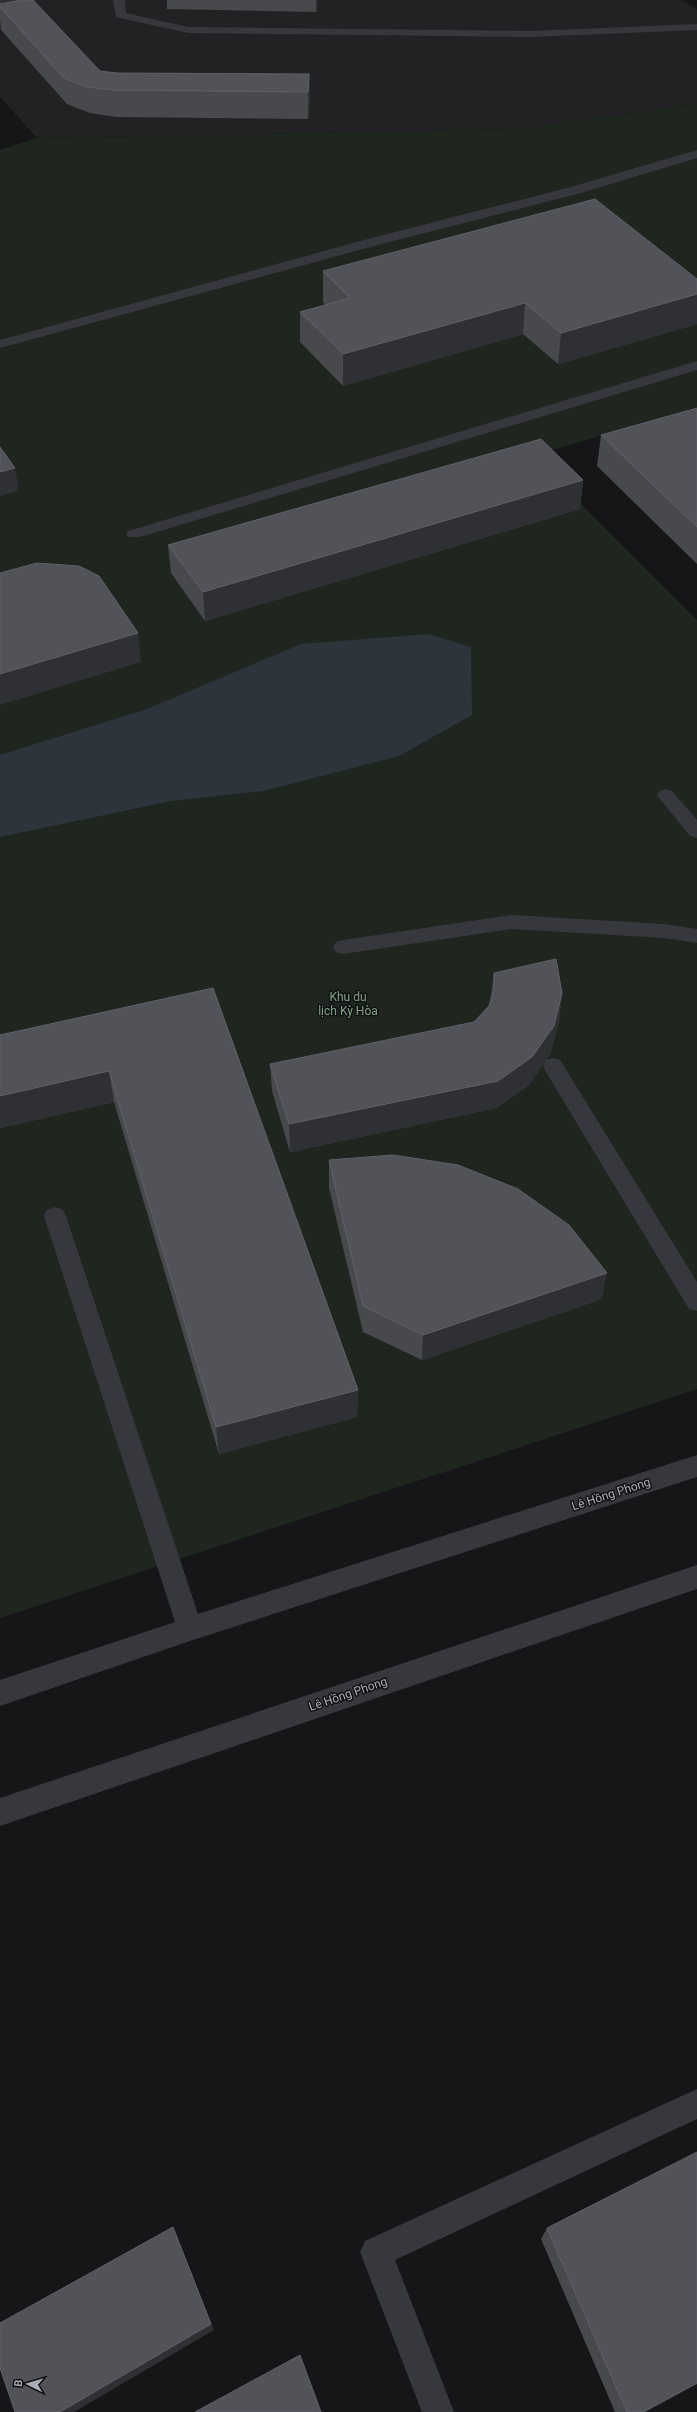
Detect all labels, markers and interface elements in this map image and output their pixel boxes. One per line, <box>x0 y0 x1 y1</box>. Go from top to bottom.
park label: Khu du lịch Kỳ Hòa <box>318 990 378 1018</box>
street label: Lê Hồng Phong <box>570 1475 652 1513</box>
street label: Lê Hồng Phong <box>307 1674 389 1714</box>
north arrow <box>8 2364 48 2404</box>
text: B <box>12 2379 25 2387</box>

